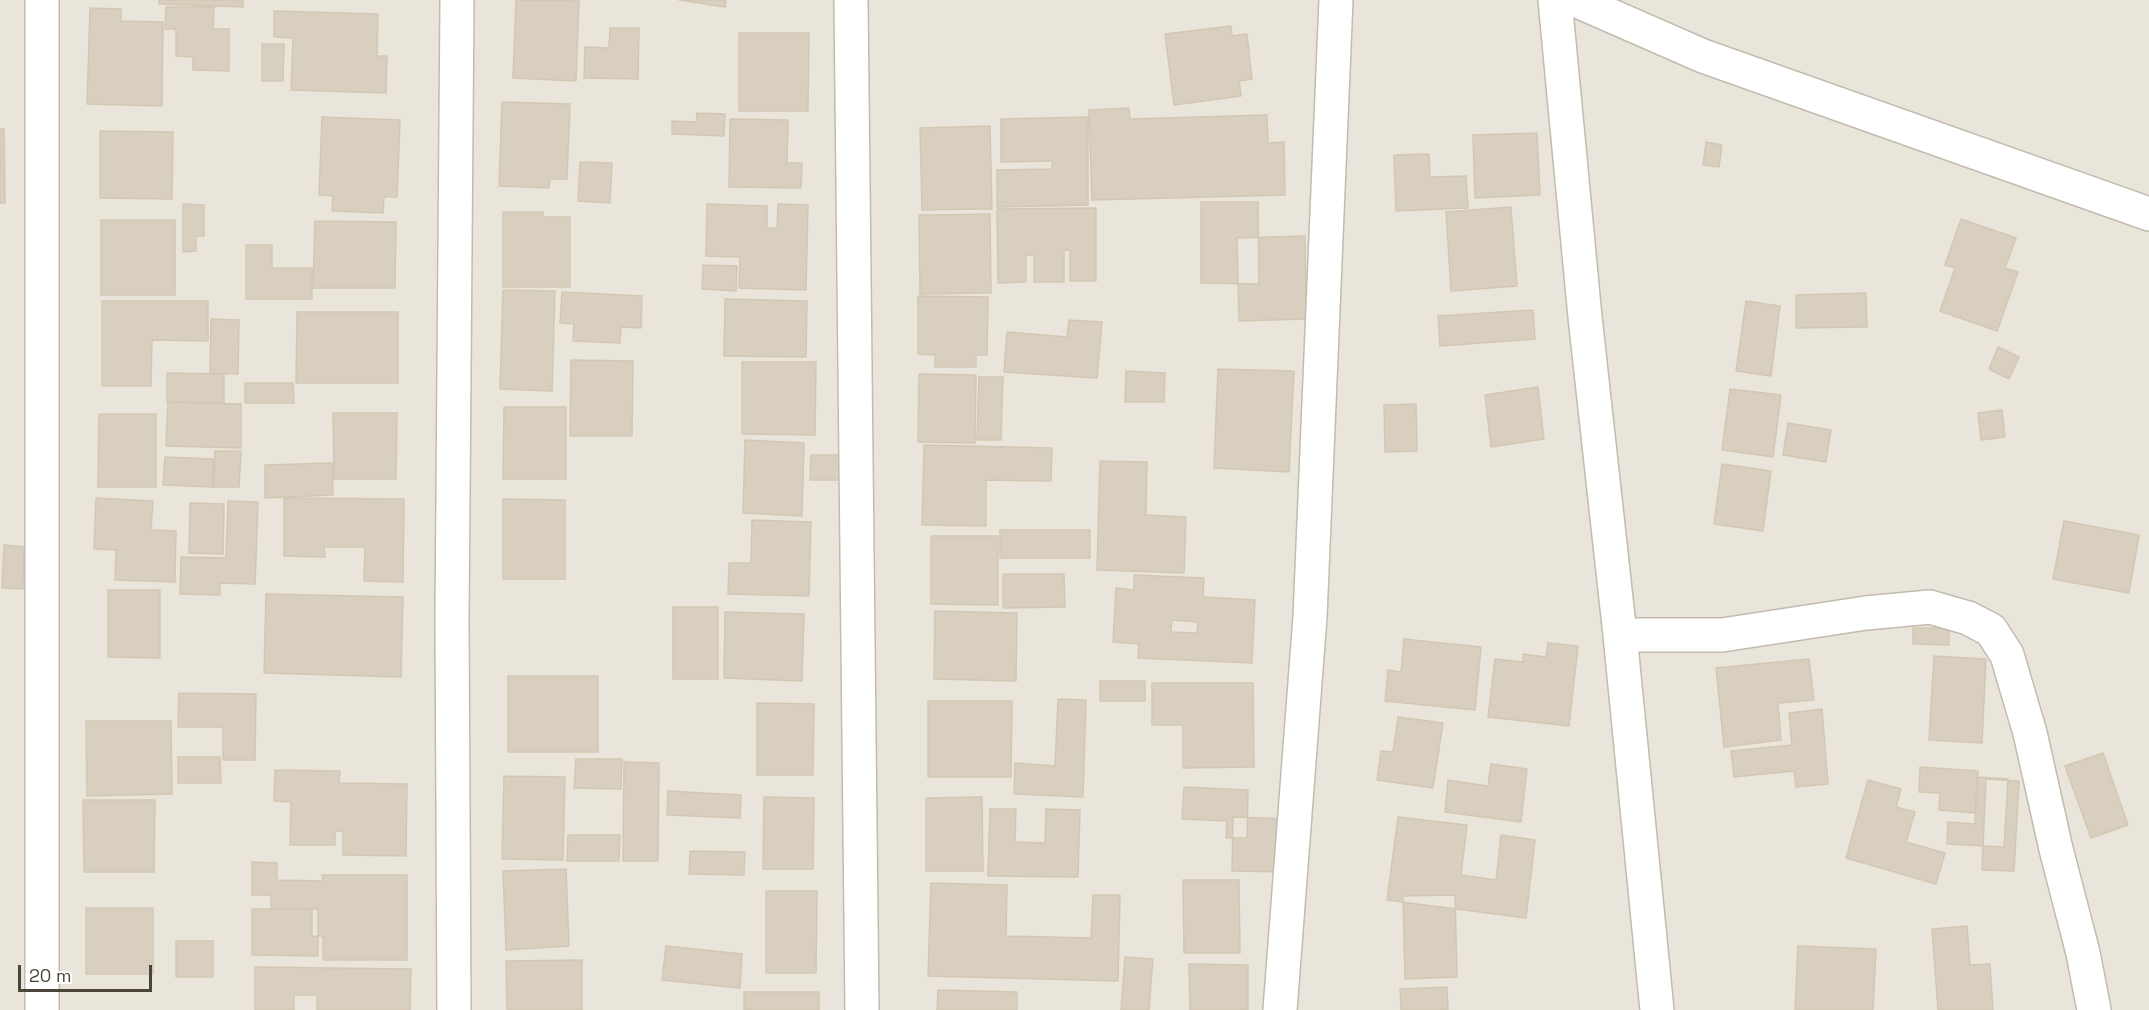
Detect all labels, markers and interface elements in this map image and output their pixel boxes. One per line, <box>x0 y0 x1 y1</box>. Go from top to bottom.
scale bar <box>21 953 154 991</box>
text: 20 m <box>29 964 72 987</box>

